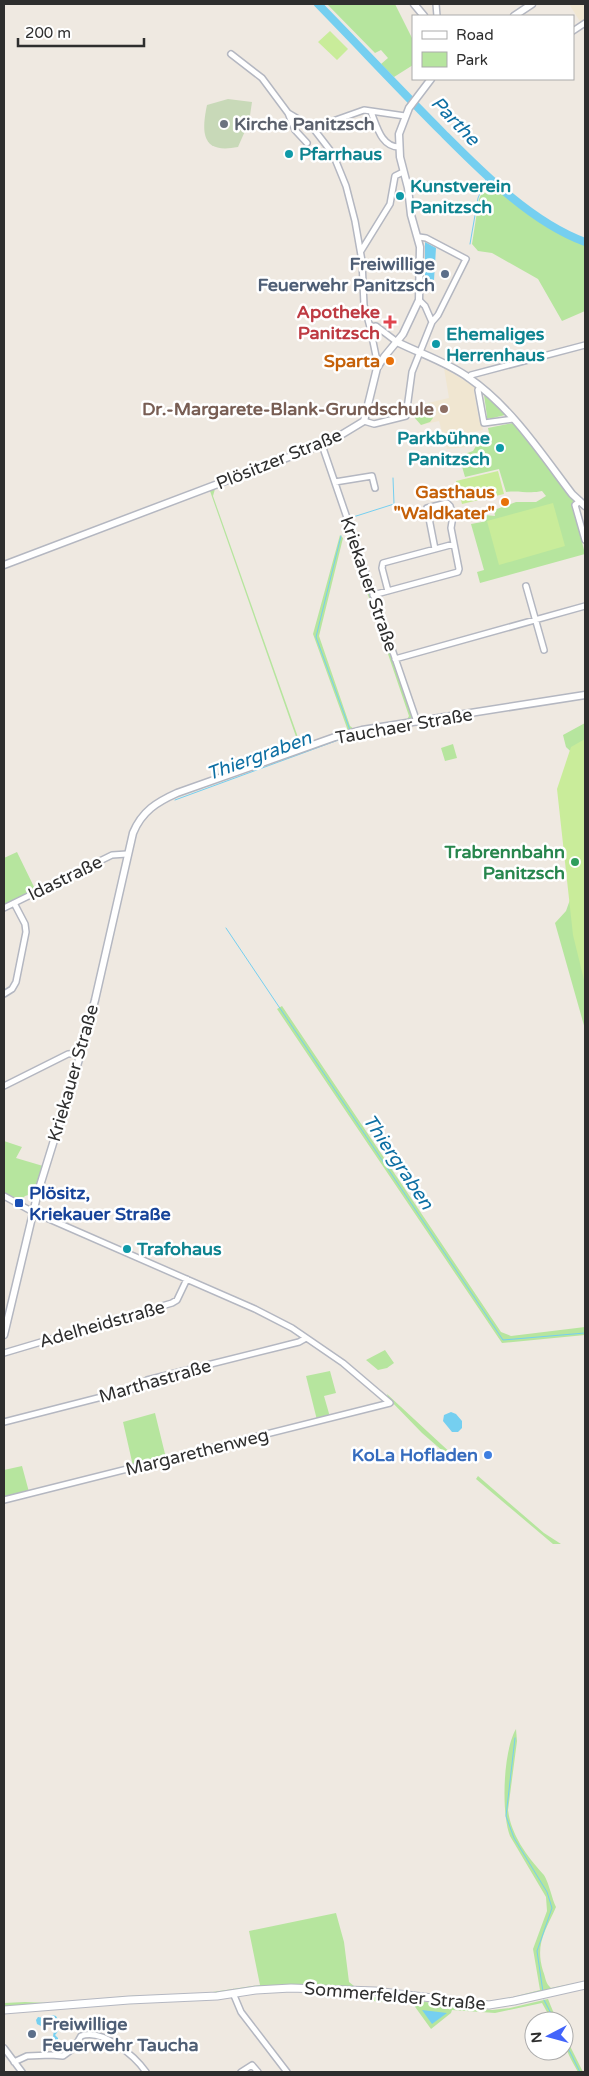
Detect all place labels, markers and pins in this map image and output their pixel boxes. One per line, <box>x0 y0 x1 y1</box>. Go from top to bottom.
place label: Kirche Panitzsch <box>234 113 375 135</box>
marker: Kirche Panitzsch <box>218 118 230 130</box>
place label: Pfarrhaus <box>299 143 383 165</box>
marker: Pfarrhaus <box>283 148 295 160</box>
place label: Kunstverein Panitzsch <box>410 175 511 218</box>
marker: Kunstverein Panitzsch <box>394 190 406 202</box>
place label: Freiwillige Feuerwehr Panitzsch <box>257 253 435 296</box>
marker: Freiwillige Feuerwehr Panitzsch <box>439 268 451 280</box>
place label: Apotheke Panitzsch <box>297 301 380 344</box>
marker: Apotheke Panitzsch <box>384 316 396 328</box>
place label: Ehemaliges Herrenhaus <box>446 323 545 366</box>
marker: Ehemaliges Herrenhaus <box>430 338 442 350</box>
place label: Sparta <box>324 350 380 372</box>
marker: Sparta <box>384 355 396 367</box>
place label: Dr.-Margarete-Blank-Grundschule <box>142 398 434 420</box>
marker: Dr.-Margarete-Blank-Grundschule <box>438 403 450 415</box>
place label: Parkbühne Panitzsch <box>397 427 490 470</box>
marker: Parkbühne Panitzsch <box>494 442 506 454</box>
place label: Gasthaus "Waldkater" <box>393 481 495 524</box>
marker: Gasthaus "Waldkater" <box>499 496 511 508</box>
place label: Trabrennbahn Panitzsch <box>444 841 565 884</box>
marker: Trabrennbahn Panitzsch <box>569 856 581 868</box>
place label: Plösitz, Kriekauer Straße <box>29 1182 171 1225</box>
marker: Plösitz, Kriekauer Straße <box>13 1197 25 1209</box>
place label: Trafohaus <box>136 1238 222 1260</box>
marker: Trafohaus <box>121 1243 133 1255</box>
place label: KoLa Hofladen <box>352 1444 478 1466</box>
marker: KoLa Hofladen <box>482 1449 494 1461</box>
place label: Freiwillige Feuerwehr Taucha <box>42 2013 199 2056</box>
marker: Freiwillige Feuerwehr Taucha <box>26 2028 38 2040</box>

